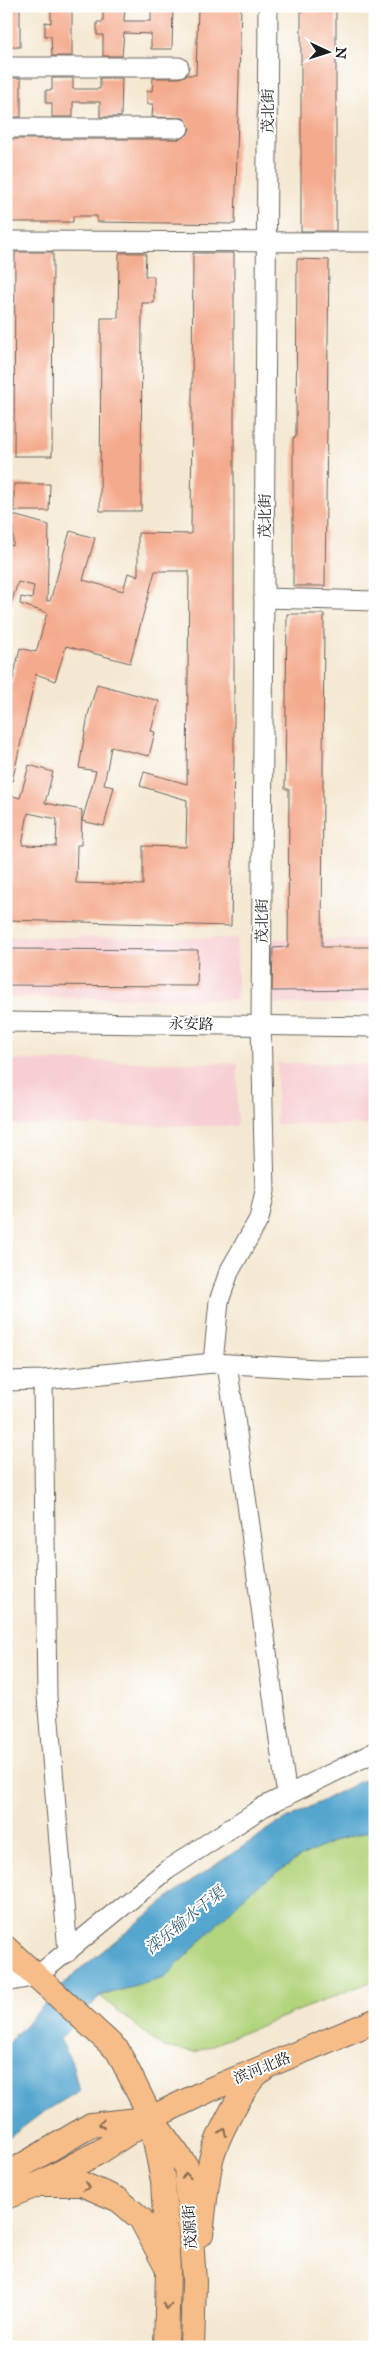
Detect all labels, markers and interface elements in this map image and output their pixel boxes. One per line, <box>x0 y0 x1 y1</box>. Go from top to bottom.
north arrow <box>304 28 354 78</box>
text: N <box>332 46 349 60</box>
street label: 茂北街 <box>259 88 277 134</box>
street label: 茂北街 <box>256 493 274 539</box>
street label: 茂北街 <box>253 898 271 944</box>
street label: 永安路 <box>168 1015 214 1033</box>
water label: 滦乐输水干渠 <box>141 1882 229 1958</box>
street label: 滨河北路 <box>231 2048 293 2088</box>
one-way arrow <box>98 2118 106 2129</box>
one-way arrow <box>216 2128 227 2137</box>
one-way arrow <box>181 2172 192 2180</box>
one-way arrow <box>82 2181 91 2191</box>
street label: 茂源街 <box>179 2204 201 2250</box>
one-way arrow <box>162 2302 172 2310</box>

